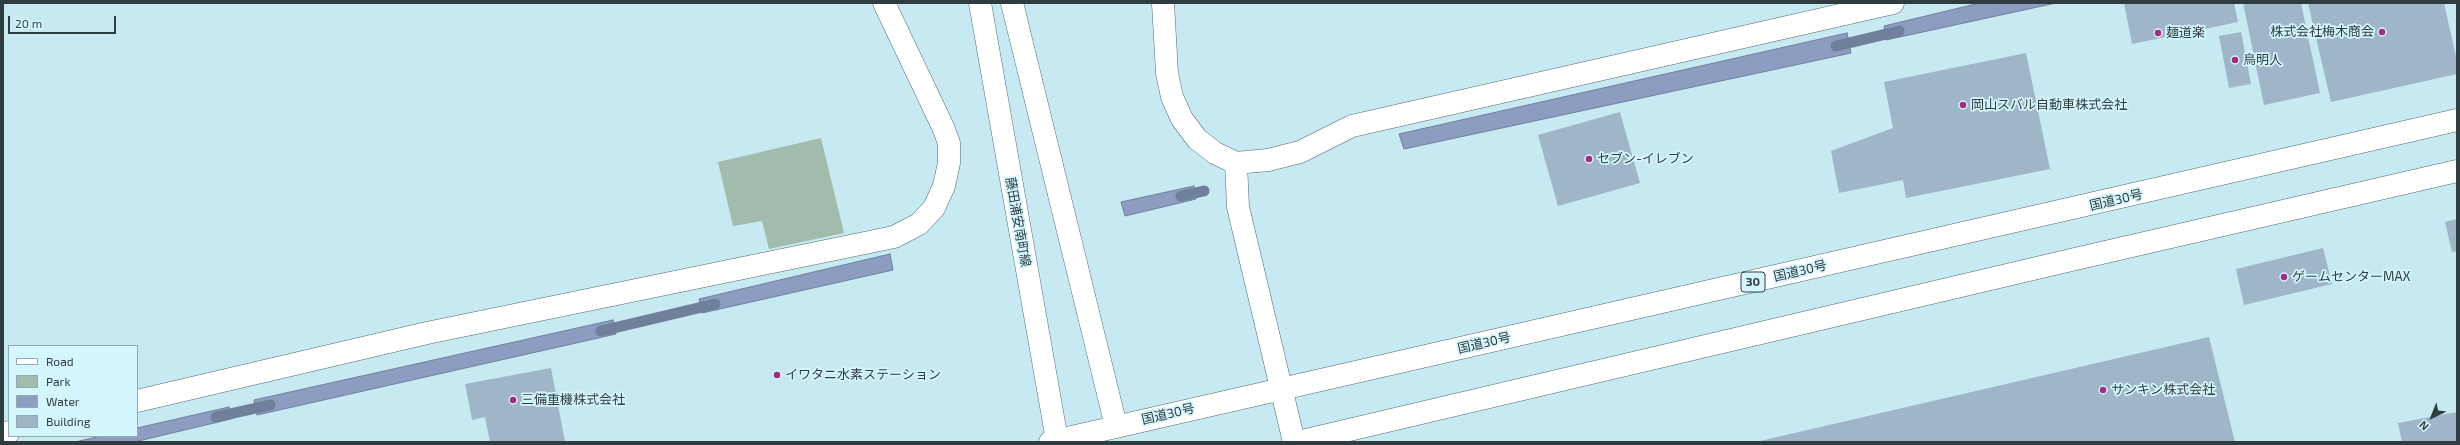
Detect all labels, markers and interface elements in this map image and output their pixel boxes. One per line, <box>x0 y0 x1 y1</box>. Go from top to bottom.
scale bar <box>10 8 118 34</box>
text: 20 m <box>15 16 42 30</box>
place label: 株式会社梅木商会 <box>2270 24 2374 40</box>
place label: 麺道楽 <box>2166 25 2205 41</box>
marker: 株式会社梅木商会 <box>2377 27 2387 37</box>
marker: 麺道楽 <box>2153 28 2163 38</box>
place label: 鳥明人 <box>2243 52 2282 68</box>
marker: 鳥明人 <box>2230 55 2240 65</box>
place label: 岡山スバル自動車株式会社 <box>1971 97 2127 113</box>
marker: 岡山スバル自動車株式会社 <box>1958 100 1968 110</box>
place label: セブン-イレブン <box>1597 151 1694 167</box>
marker: セブン-イレブン <box>1584 154 1594 164</box>
street label: 藤田浦安南町線 <box>1002 176 1034 268</box>
street label: 国道30号 <box>2088 186 2144 214</box>
street label: 国道30号 <box>1772 257 1828 285</box>
place label: ゲームセンターMAX <box>2292 269 2410 285</box>
road number: 30 <box>1741 272 1765 292</box>
marker: ゲームセンターMAX <box>2279 272 2289 282</box>
street label: 国道30号 <box>1456 329 1512 357</box>
legend <box>8 345 138 437</box>
text: Road <box>46 354 74 368</box>
place label: イワタニ水素ステーション <box>785 367 941 383</box>
marker: イワタニ水素ステーション <box>772 370 782 380</box>
text: Park <box>46 374 71 388</box>
place label: サンキン株式会社 <box>2111 382 2215 398</box>
marker: サンキン株式会社 <box>2098 385 2108 395</box>
place label: 三備重機株式会社 <box>521 392 625 408</box>
text: Water <box>46 394 80 408</box>
marker: 三備重機株式会社 <box>508 395 518 405</box>
north arrow <box>2412 397 2452 437</box>
street label: 国道30号 <box>1140 400 1196 428</box>
text: Building <box>46 414 90 428</box>
text: N <box>2416 419 2431 434</box>

